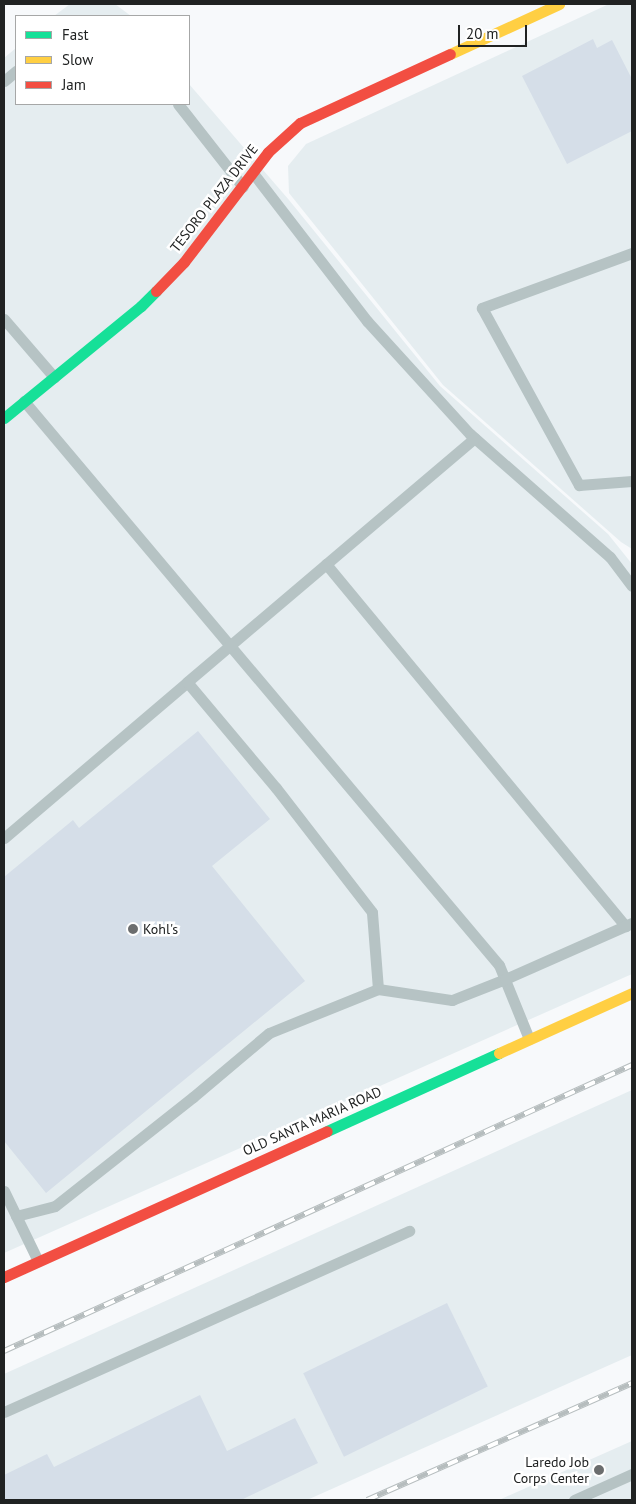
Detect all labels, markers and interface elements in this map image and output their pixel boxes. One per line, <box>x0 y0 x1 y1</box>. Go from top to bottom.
legend <box>15 15 190 105</box>
scale bar <box>461 15 530 47</box>
text: 20 m <box>466 24 499 43</box>
text: Fast <box>62 25 89 44</box>
text: Slow <box>62 50 93 69</box>
text: Jam <box>62 75 86 94</box>
street label: TESORO PLAZA DRIVE <box>167 141 261 255</box>
place label: Kohl's <box>143 921 178 937</box>
marker: Kohl's <box>127 923 139 935</box>
street label: OLD SANTA MARIA ROAD <box>239 1083 385 1159</box>
place label: Laredo Job Corps Center <box>513 1454 589 1486</box>
marker: Laredo Job Corps Center <box>593 1464 605 1476</box>

